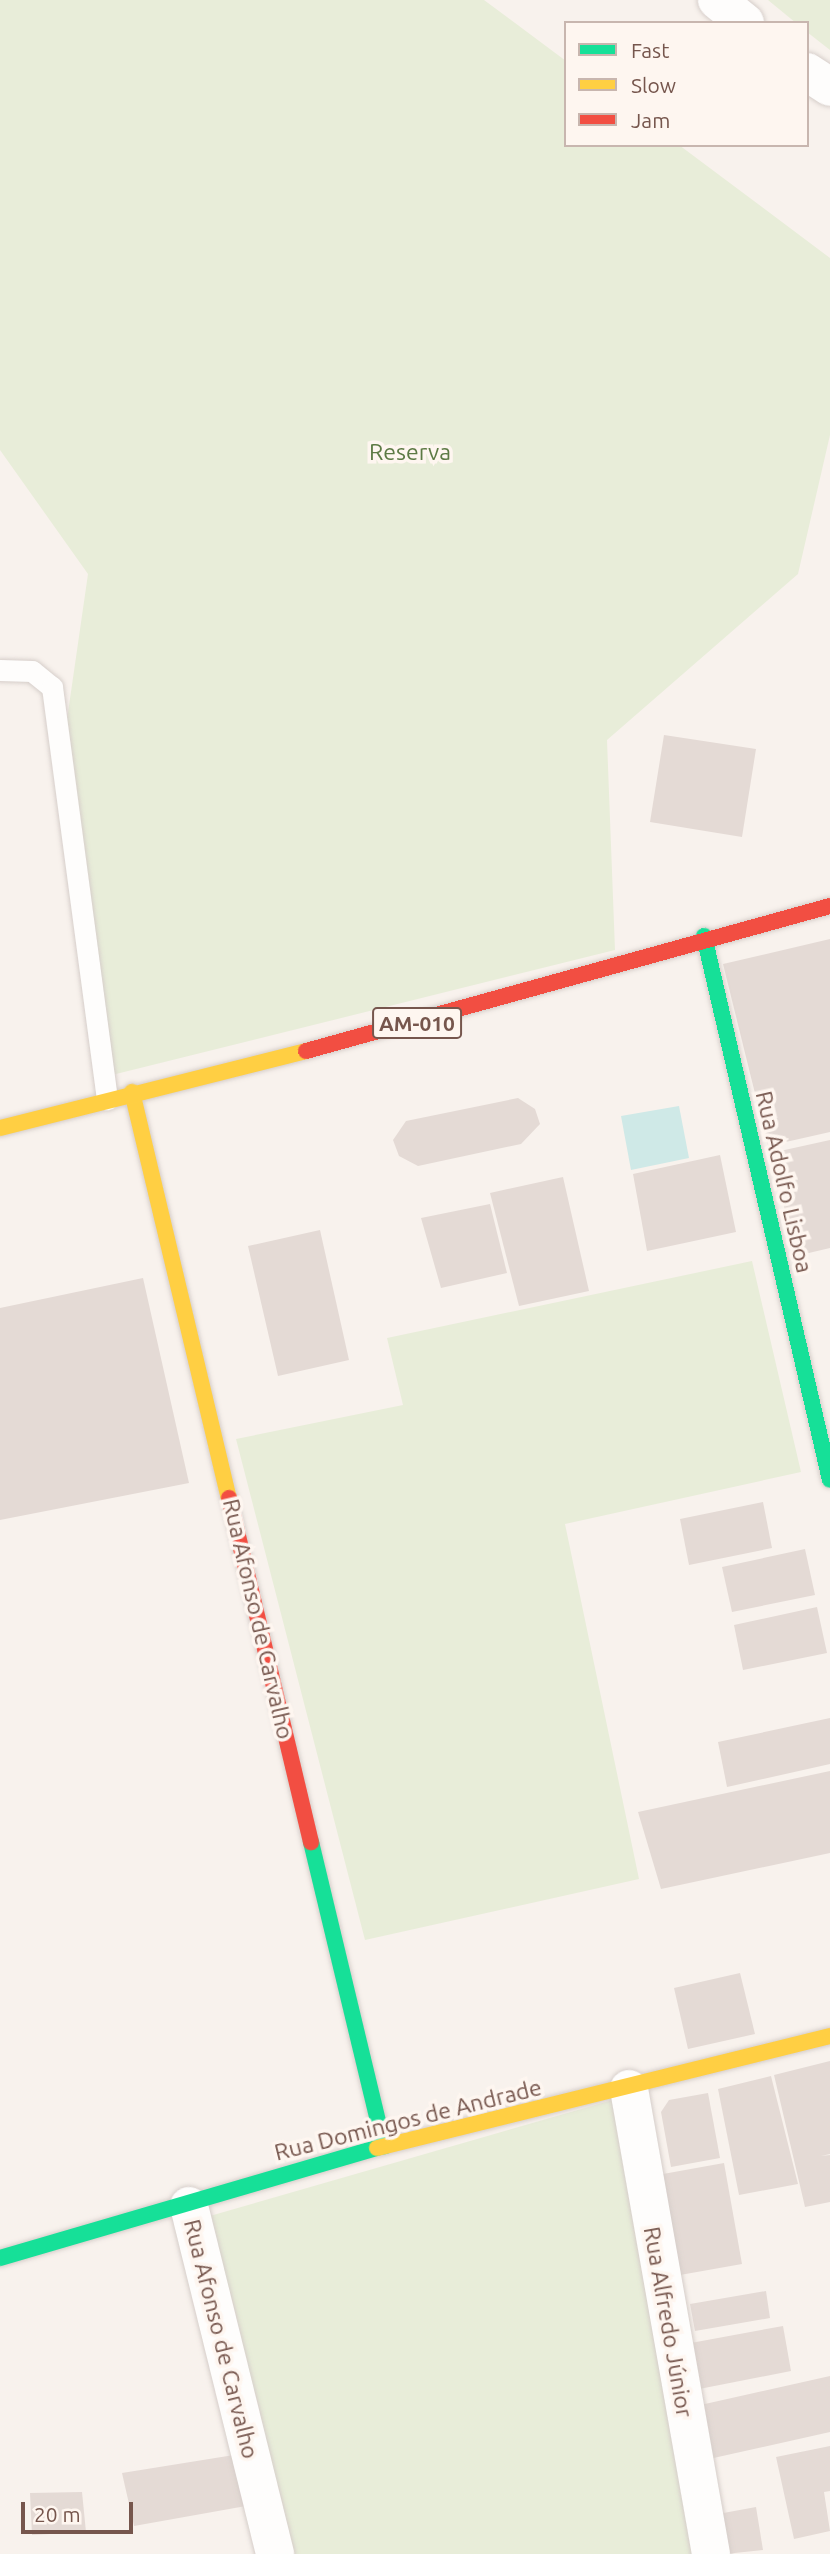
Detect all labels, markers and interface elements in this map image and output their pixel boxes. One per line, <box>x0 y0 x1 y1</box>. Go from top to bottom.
legend <box>564 21 809 147</box>
text: Fast <box>631 38 669 62</box>
text: Slow <box>631 73 676 97</box>
text: Jam <box>631 108 670 132</box>
park label: Reserva <box>369 438 451 466</box>
road number: AM-010 <box>372 1006 462 1040</box>
street label: Rua Adolfo Lisboa <box>750 1088 818 1276</box>
street label: Rua Afonso de Carvalho <box>217 1496 299 1742</box>
street label: Rua Domingos de Andrade <box>272 2073 544 2167</box>
street label: Rua Afonso de Carvalho <box>178 2216 264 2462</box>
street label: Rua Alfredo Júnior <box>638 2224 698 2420</box>
scale bar <box>24 2488 136 2532</box>
text: 20 m <box>34 2502 81 2526</box>

